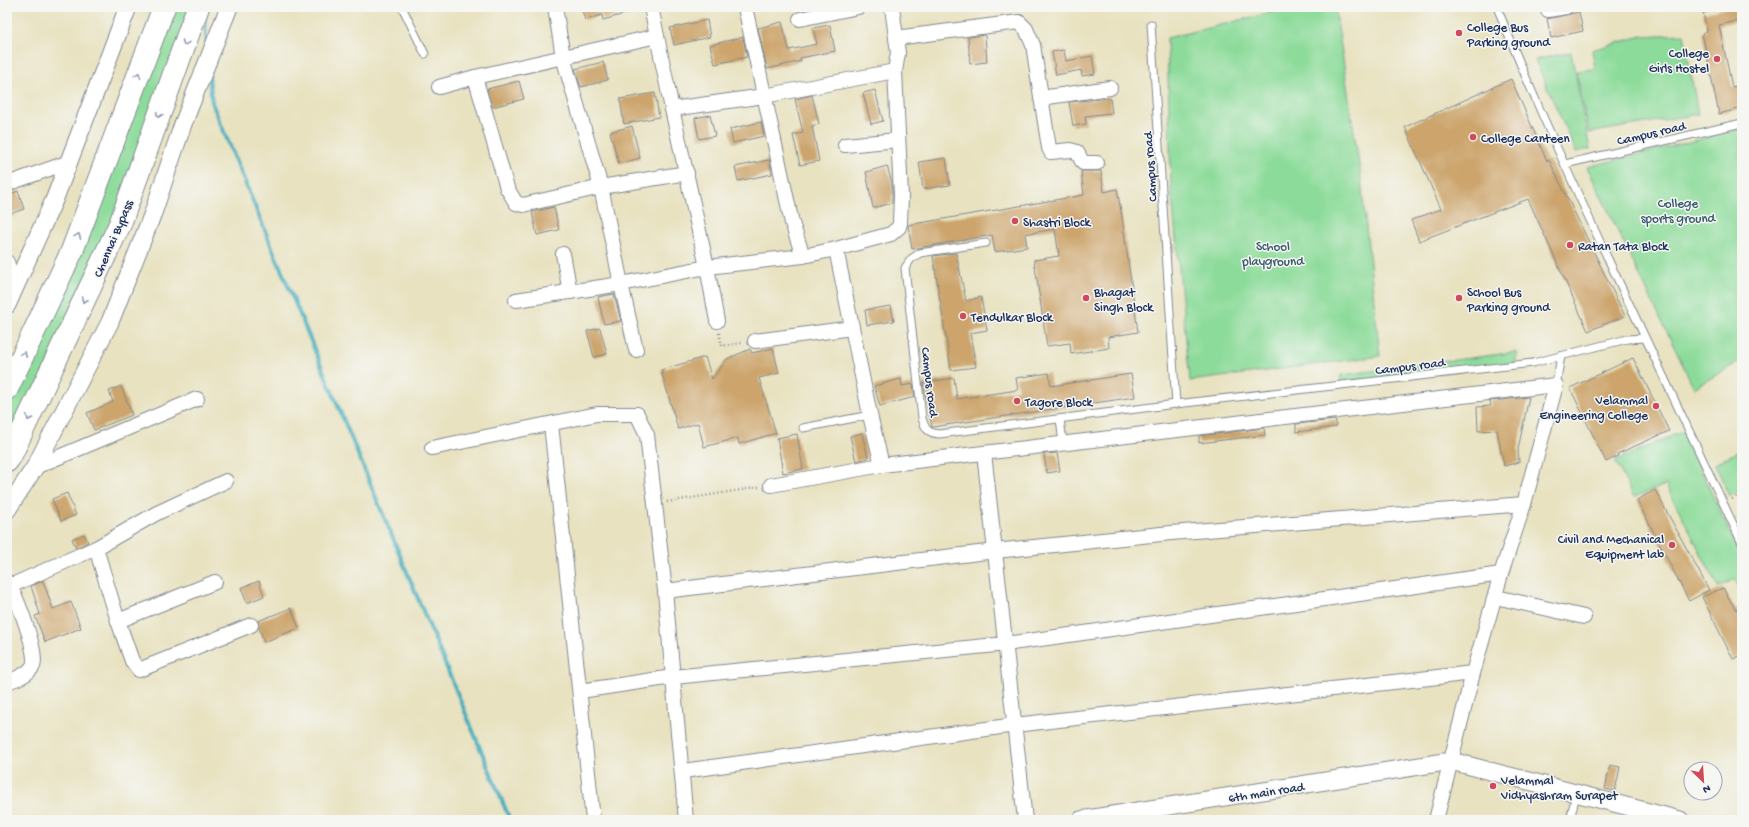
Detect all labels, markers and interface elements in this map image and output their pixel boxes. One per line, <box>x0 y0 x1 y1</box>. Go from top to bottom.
place label: College Bus Parking ground <box>1466 21 1551 51</box>
marker: College Bus Parking ground <box>1454 28 1464 38</box>
one-way arrow <box>182 39 190 46</box>
place label: College Girls Hostel <box>1649 47 1709 77</box>
marker: College Girls Hostel <box>1712 54 1722 64</box>
one-way arrow <box>134 71 142 78</box>
one-way arrow <box>156 111 164 118</box>
street label: Campus road <box>1616 119 1689 150</box>
street label: Campus road <box>1141 130 1161 202</box>
marker: College Canteen <box>1468 132 1478 142</box>
place label: College Canteen <box>1481 132 1571 147</box>
street label: Chennai Bypass <box>91 197 138 280</box>
park label: College sports ground <box>1641 197 1717 227</box>
marker: Shastri Block <box>1010 216 1020 226</box>
place label: Shastri Block <box>1023 216 1091 231</box>
one-way arrow <box>73 233 81 240</box>
park label: School playground <box>1241 240 1305 270</box>
marker: Ratan Tata Block <box>1565 240 1575 250</box>
place label: Ratan Tata Block <box>1578 240 1669 255</box>
place label: Bhagat Singh Block <box>1093 286 1154 316</box>
place label: School Bus Parking ground <box>1466 286 1551 316</box>
marker: Bhagat Singh Block <box>1081 293 1091 303</box>
marker: School Bus Parking ground <box>1454 293 1464 303</box>
one-way arrow <box>81 296 89 303</box>
marker: Tendulkar Block <box>958 311 968 321</box>
place label: Tendulkar Block <box>970 311 1054 326</box>
street label: Campus road <box>917 347 940 419</box>
one-way arrow <box>19 351 27 358</box>
street label: Campus road <box>1375 356 1447 379</box>
place label: Velammal Engineering College <box>1540 394 1648 424</box>
marker: Tagore Block <box>1012 396 1022 406</box>
place label: Tagore Block <box>1024 396 1093 411</box>
marker: Velammal Engineering College <box>1651 401 1661 411</box>
one-way arrow <box>26 413 34 421</box>
place label: Civil and Mechanical Equipment lab <box>1558 533 1664 563</box>
marker: Civil and Mechanical Equipment lab <box>1667 540 1677 550</box>
north arrow <box>1683 761 1723 801</box>
place label: Velammal Vidhyashram Surapet <box>1500 774 1619 804</box>
street label: 6th main road <box>1227 780 1307 807</box>
marker: Velammal Vidhyashram Surapet <box>1488 781 1498 791</box>
text: N <box>1701 781 1712 795</box>

